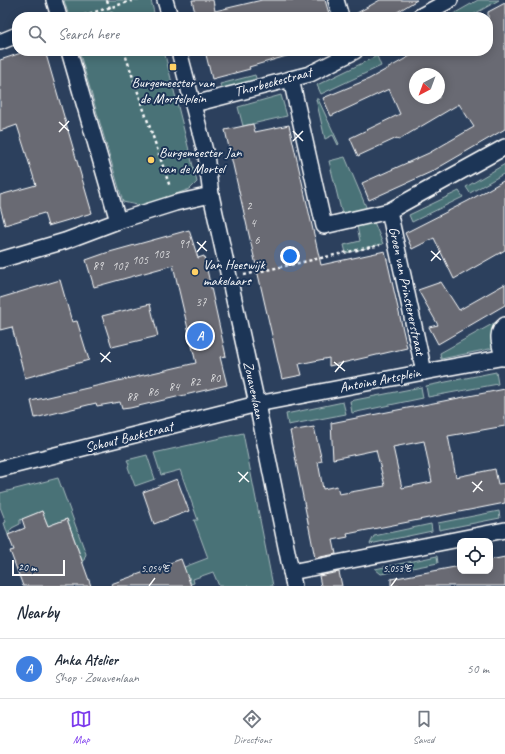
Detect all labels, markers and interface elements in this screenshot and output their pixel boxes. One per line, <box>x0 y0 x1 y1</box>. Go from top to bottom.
search box <box>12 12 493 56</box>
icon: search <box>26 23 48 45</box>
text: Search here <box>58 25 119 44</box>
marker: Burgemeester van de Mortelplein <box>168 62 178 72</box>
street label: Thorbeckestraat <box>233 63 316 100</box>
north arrow <box>409 68 445 104</box>
place label: Burgemeester van de Mortelplein <box>131 74 215 107</box>
place label: Burgemeester Jan van de Mortel <box>159 144 242 177</box>
marker: Burgemeester Jan van de Mortel <box>146 155 156 165</box>
house number: 2 <box>246 198 253 214</box>
house number: 4 <box>250 215 257 231</box>
street label: Groen van Prinstererstraat <box>385 225 429 358</box>
house number: 6 <box>254 232 260 248</box>
house number: 91 <box>179 236 190 252</box>
house number: 103 <box>153 246 171 262</box>
your location <box>280 246 300 266</box>
house number: 105 <box>132 252 149 268</box>
place label: Van Heeswijk makelaars <box>203 256 265 289</box>
house number: 89 <box>93 258 105 274</box>
house number: 107 <box>112 258 129 274</box>
marker: Van Heeswijk makelaars <box>190 267 200 277</box>
house number: 37 <box>196 294 207 310</box>
pin: A <box>187 321 213 351</box>
street label: Zouavenlaan <box>240 360 269 421</box>
street label: Antoine Artsplein <box>338 364 423 396</box>
house number: 80 <box>210 370 222 386</box>
house number: 82 <box>190 374 202 390</box>
house number: 84 <box>169 379 181 395</box>
house number: 86 <box>148 384 159 400</box>
house number: 88 <box>127 389 139 405</box>
street label: Schout Backstraat <box>83 417 177 456</box>
map controls <box>457 538 493 574</box>
button: locate <box>457 538 493 574</box>
scale bar <box>12 558 65 577</box>
text: 20 m <box>18 560 37 574</box>
text: 5.054°E <box>141 562 171 575</box>
text: 5.053°E <box>383 562 413 575</box>
text: Nearby <box>16 602 59 623</box>
text: Anka Atelier <box>54 651 118 670</box>
text: A <box>26 661 32 677</box>
text: 50 m <box>467 661 489 677</box>
text: Shop · Zouavenlaan <box>54 670 139 686</box>
tab: Map <box>70 708 92 746</box>
tab: Directions <box>233 708 272 746</box>
tab: Saved <box>413 708 435 746</box>

